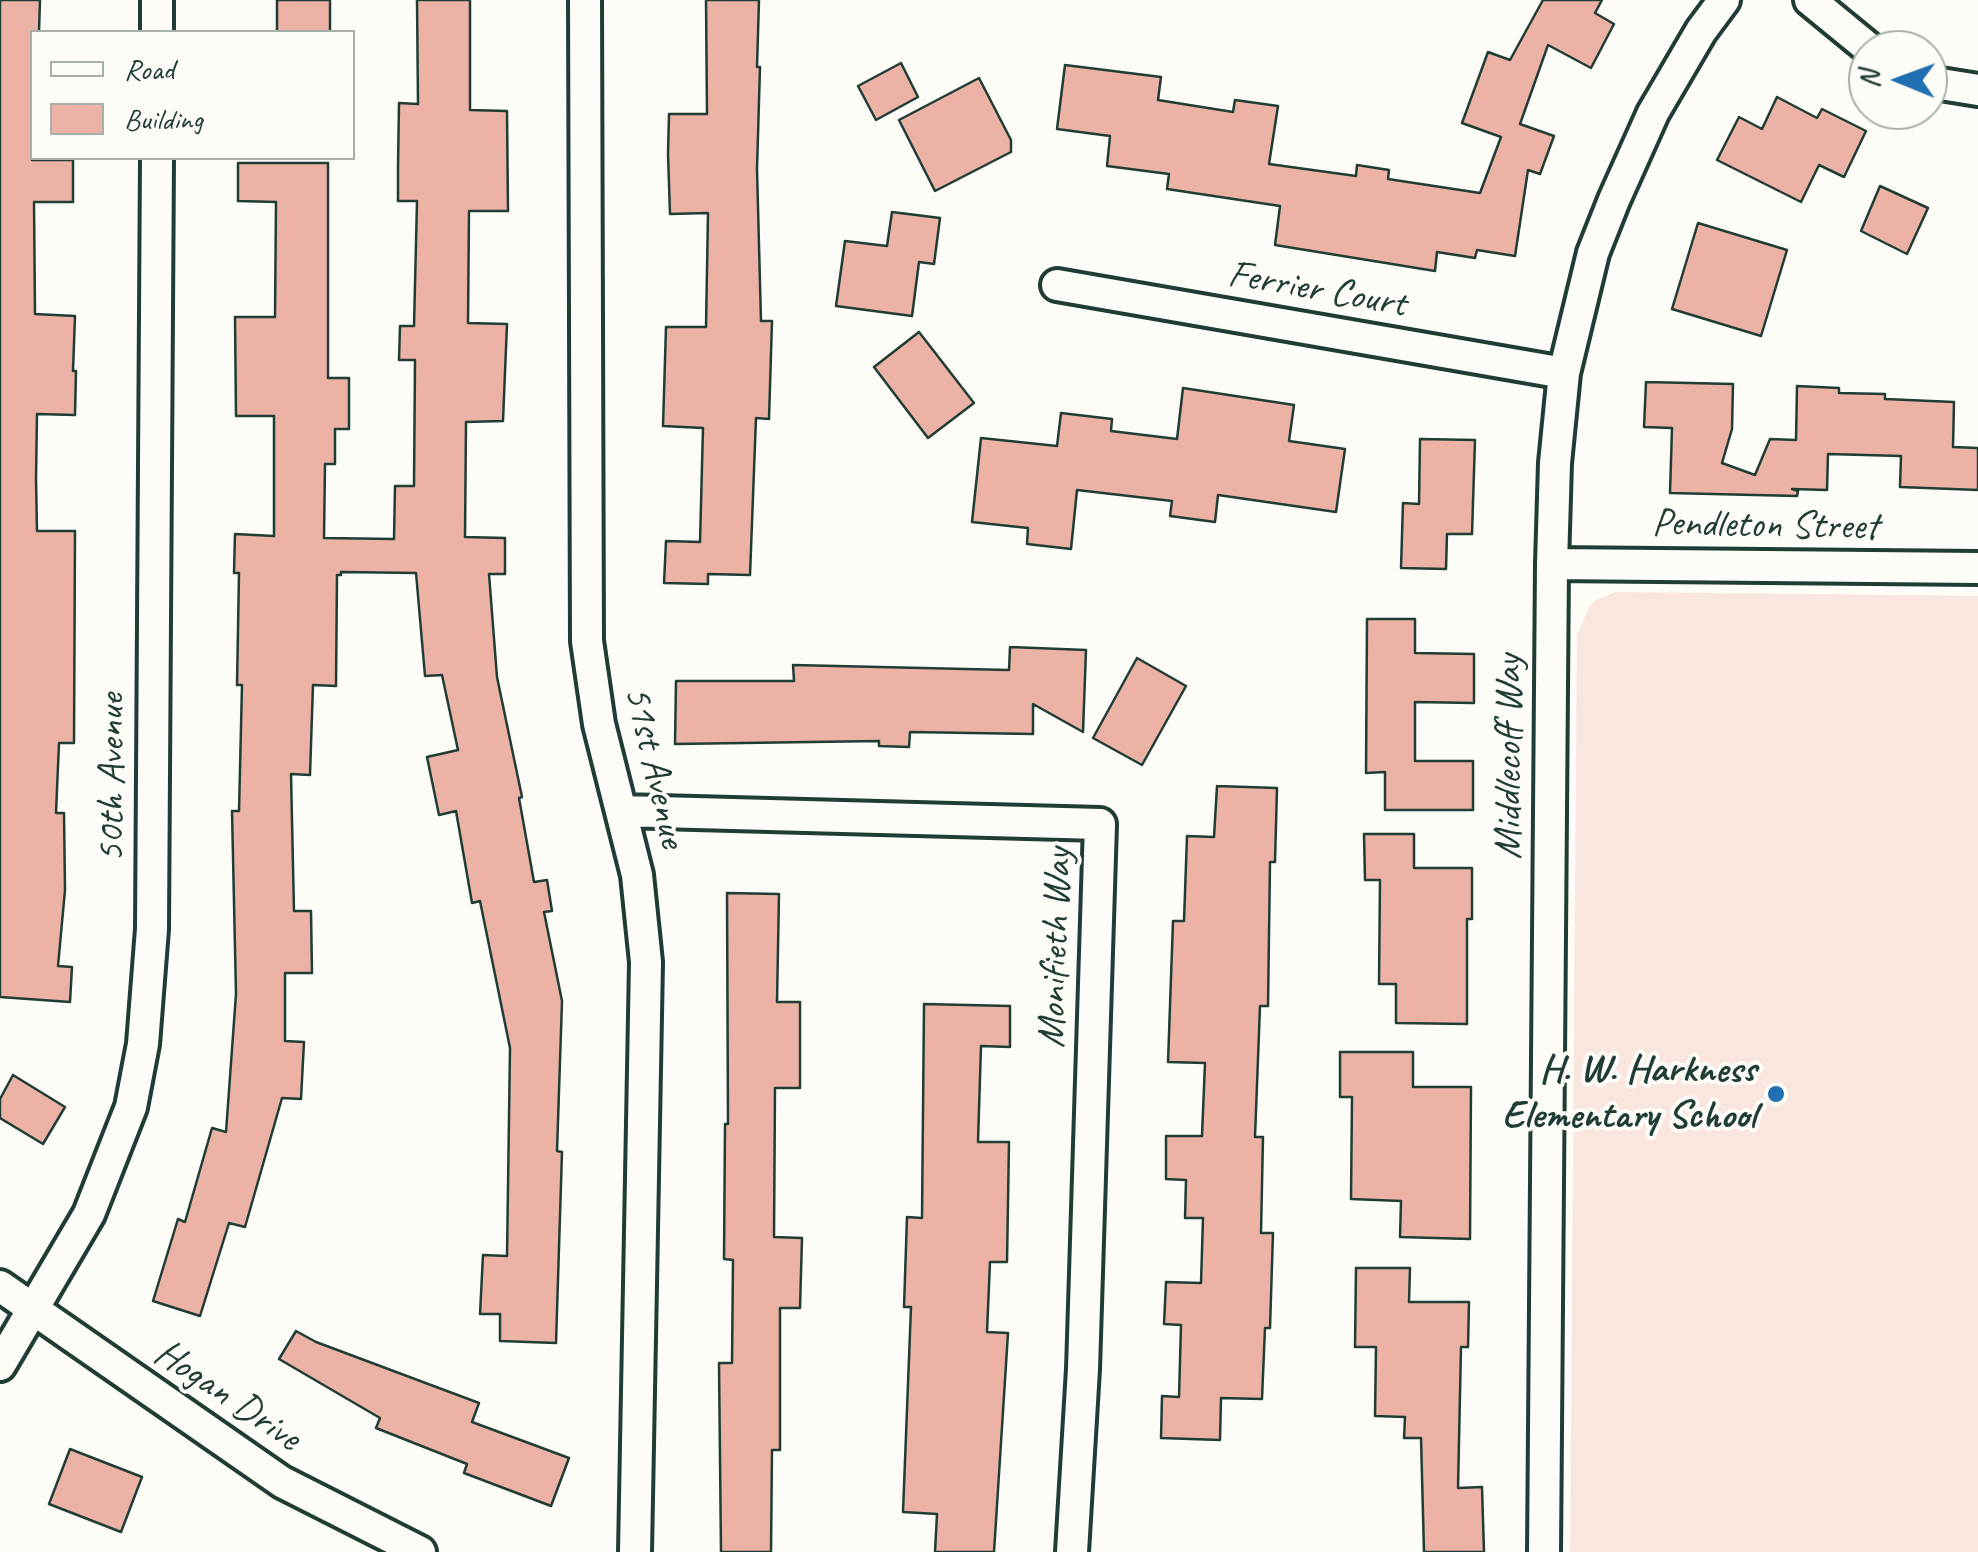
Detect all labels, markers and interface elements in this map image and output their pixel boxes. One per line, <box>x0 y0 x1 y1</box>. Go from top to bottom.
legend <box>30 30 355 160</box>
north arrow <box>1848 30 1948 130</box>
text: Road <box>124 50 174 88</box>
text: N <box>1852 71 1887 88</box>
text: Building <box>124 100 203 138</box>
street label: Ferrier Court <box>1225 251 1409 329</box>
street label: Pendleton Street <box>1651 500 1879 552</box>
street label: Middlecoff Way <box>1486 655 1534 859</box>
street label: 51st Avenue <box>612 681 696 853</box>
street label: 50th Avenue <box>89 694 137 862</box>
street label: Monifieth Way <box>1029 847 1083 1049</box>
place label: H. W. Harkness Elementary School <box>1502 1047 1756 1141</box>
marker: H. W. Harkness Elementary School <box>1765 1083 1787 1105</box>
street label: Hogan Drive <box>145 1330 309 1462</box>

